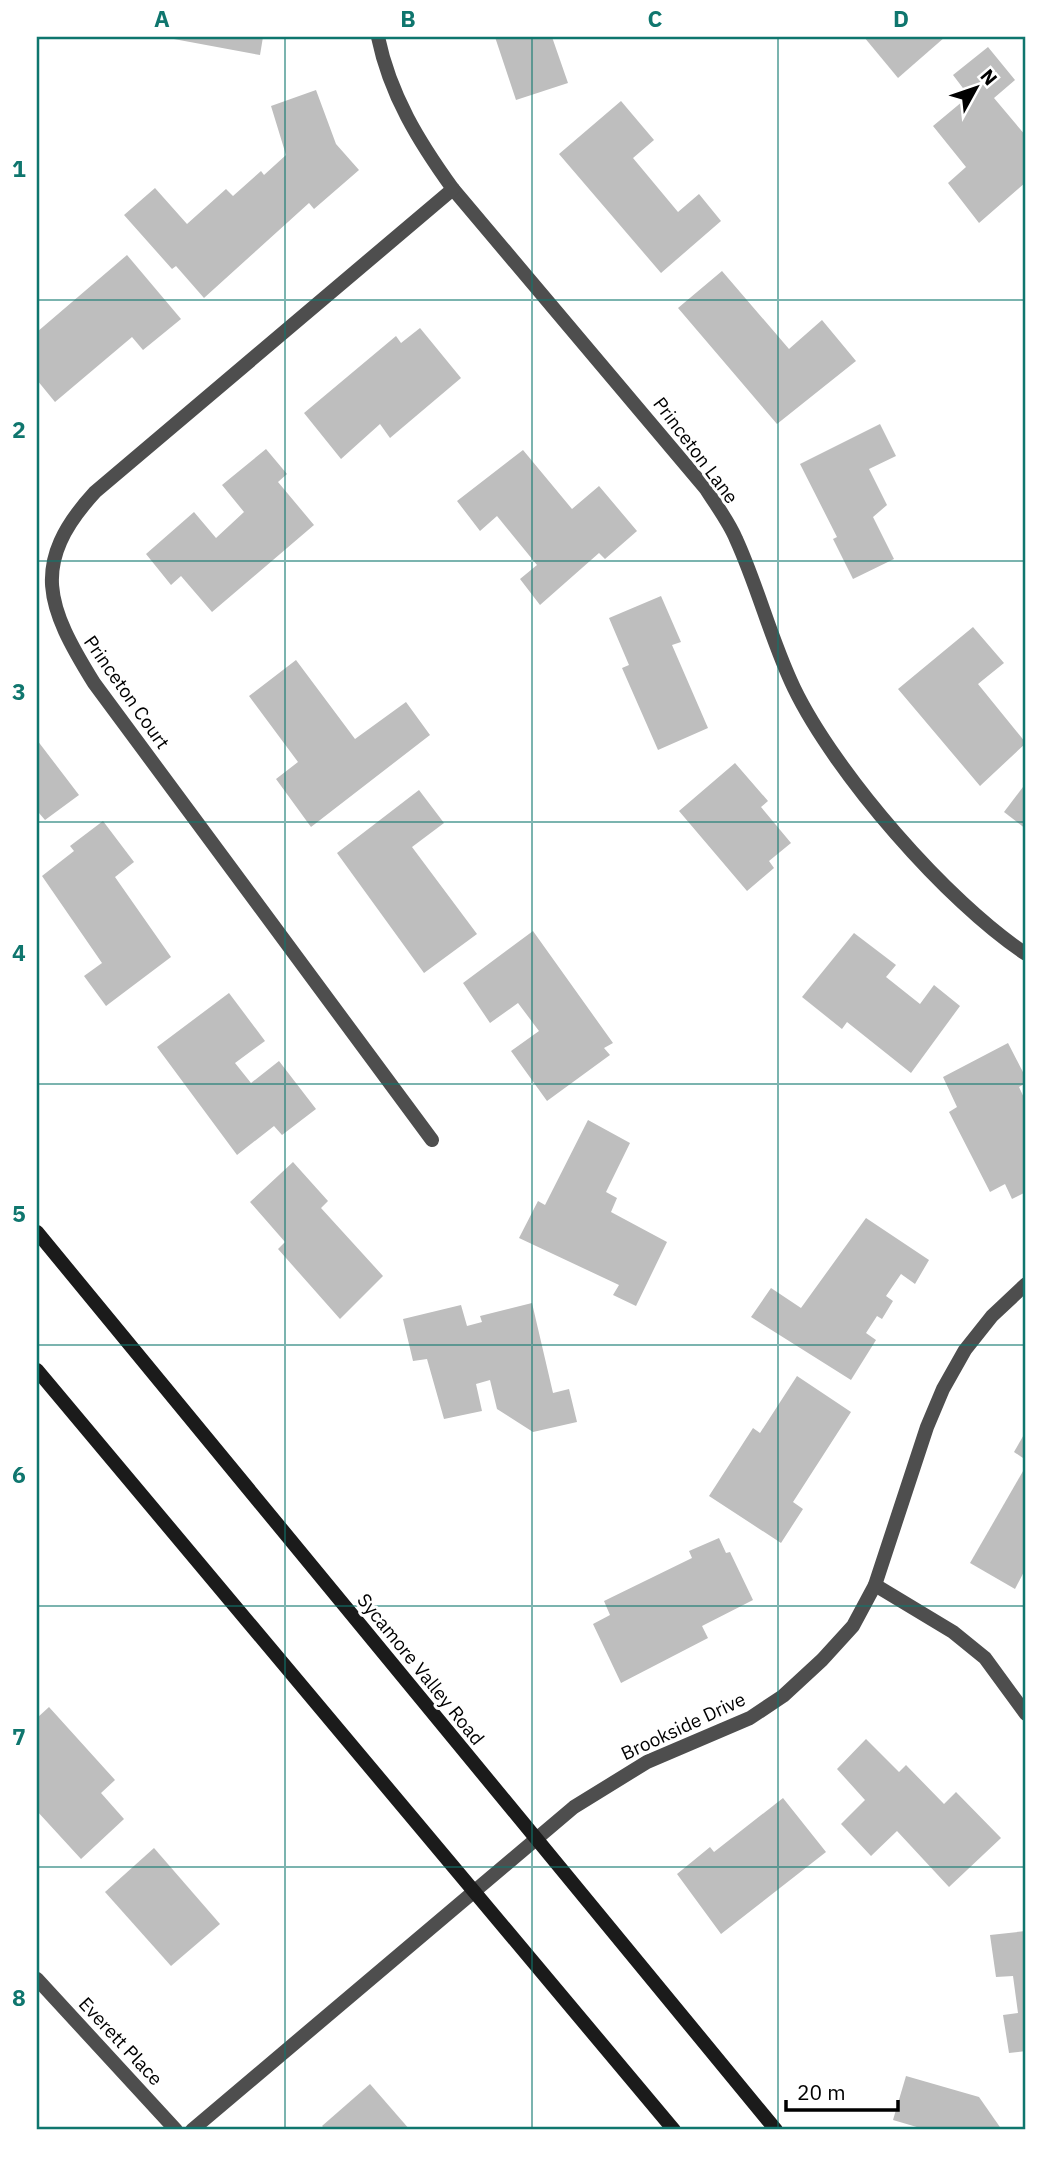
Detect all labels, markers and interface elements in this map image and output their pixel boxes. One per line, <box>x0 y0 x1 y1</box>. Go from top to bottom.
text: A <box>154 3 170 33</box>
text: B <box>400 3 416 33</box>
text: C <box>648 3 663 33</box>
text: D <box>893 3 909 33</box>
north arrow <box>940 52 1010 122</box>
text: N <box>975 64 1003 90</box>
text: 1 <box>12 153 26 183</box>
street label: Princeton Lane <box>648 392 744 508</box>
text: 2 <box>12 414 26 444</box>
street label: Princeton Court <box>79 631 175 753</box>
text: 3 <box>12 676 26 706</box>
text: 4 <box>12 937 26 967</box>
text: 5 <box>12 1198 26 1228</box>
text: 6 <box>12 1459 26 1489</box>
street label: Sycamore Valley Road <box>352 1588 490 1750</box>
street label: Brookside Drive <box>617 1687 749 1765</box>
text: 7 <box>12 1721 26 1751</box>
text: 8 <box>12 1982 26 2012</box>
street label: Everett Place <box>74 1992 168 2090</box>
scale bar <box>786 2069 898 2113</box>
text: 20 m <box>797 2078 846 2106</box>

